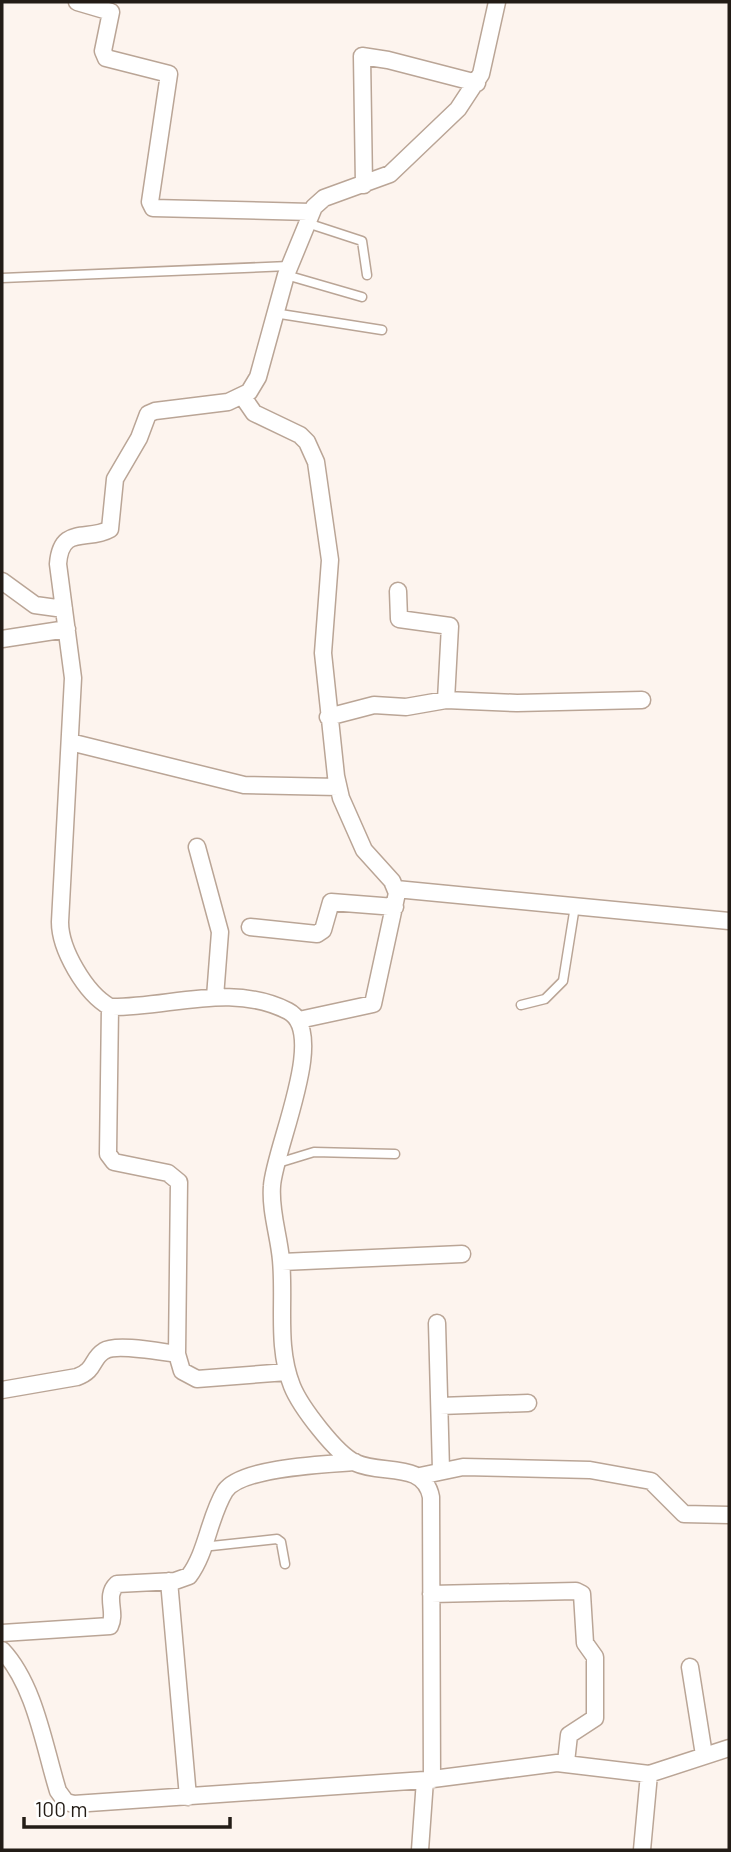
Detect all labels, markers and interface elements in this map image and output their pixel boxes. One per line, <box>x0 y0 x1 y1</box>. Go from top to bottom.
scale bar <box>24 1786 231 1830</box>
text: 100 m <box>35 1796 88 1821</box>

